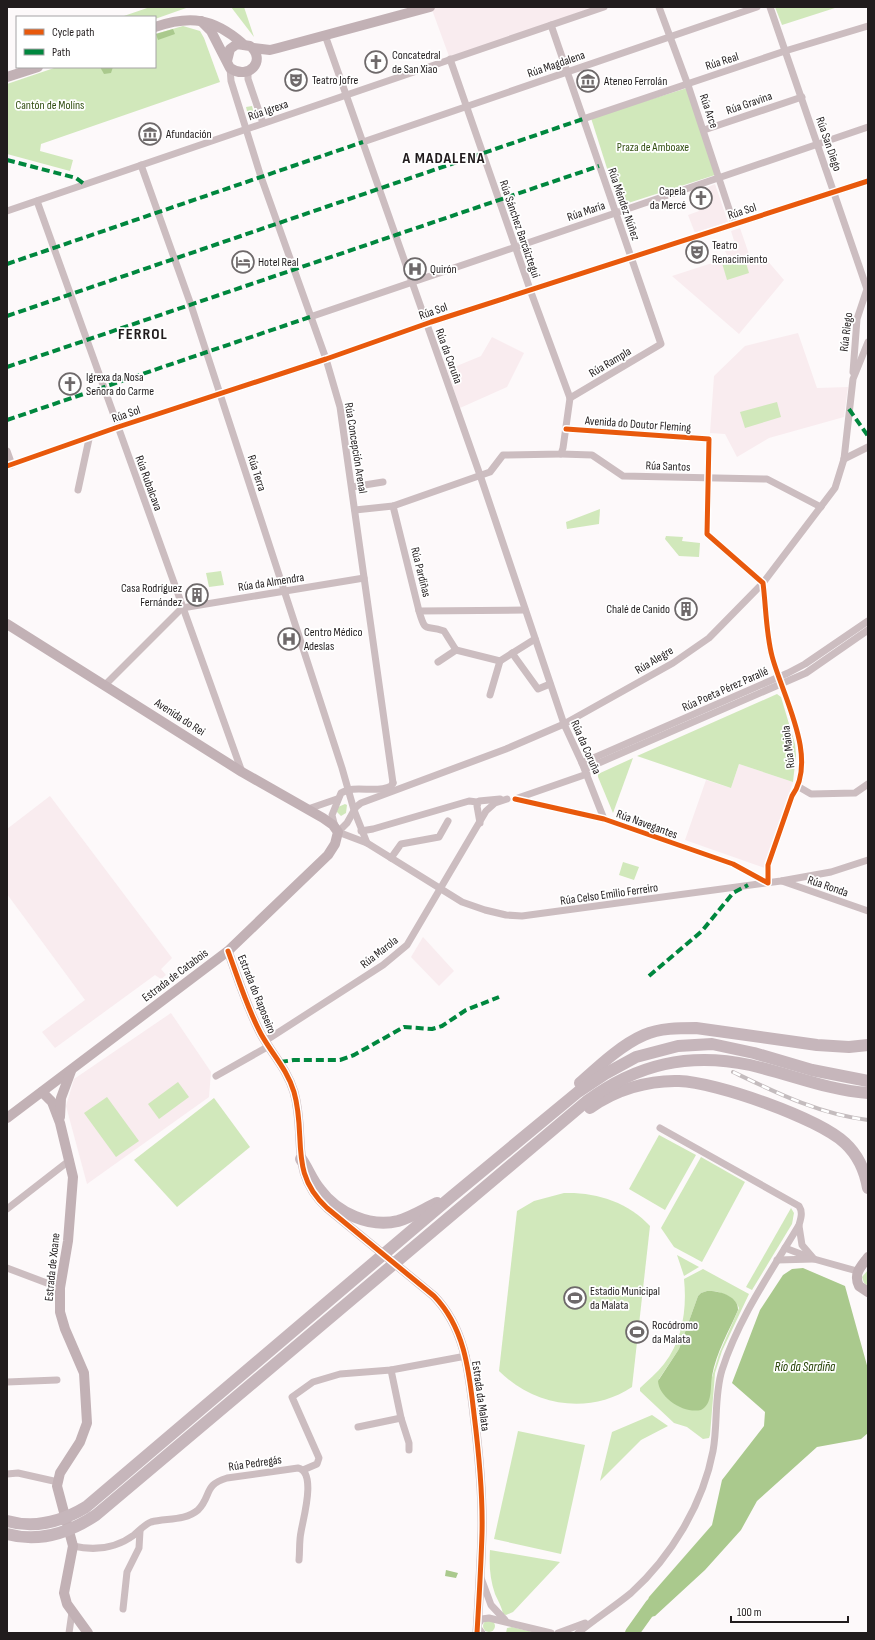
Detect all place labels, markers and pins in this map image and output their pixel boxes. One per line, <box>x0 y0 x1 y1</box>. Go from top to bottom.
place label: Concatedral de San Xiao <box>392 48 441 77</box>
church icon: Concatedral de San Xiao <box>363 49 389 75</box>
theatre icon: Teatro Jofre <box>283 67 309 93</box>
museum icon: Ateneo Ferrolán <box>575 68 601 94</box>
place label: Teatro Jofre <box>312 73 358 88</box>
place label: Ateneo Ferrolán <box>603 74 667 89</box>
museum icon: Afundación <box>137 121 163 147</box>
place label: Afundación <box>165 127 212 142</box>
place label: Capela da Mercé <box>650 184 686 213</box>
church icon: Capela da Mercé <box>688 185 714 211</box>
place label: Teatro Renacimiento <box>712 238 768 267</box>
theatre icon: Teatro Renacimiento <box>684 239 710 265</box>
hotel icon: Hotel Real <box>230 249 256 275</box>
place label: Hotel Real <box>258 255 299 270</box>
hospital icon: Quirón <box>402 256 428 282</box>
place label: Quirón <box>430 262 457 277</box>
place label: Igrexa da Nosa Señora do Carme <box>86 370 154 399</box>
church icon: Igrexa da Nosa Señora do Carme <box>57 371 83 397</box>
place label: Casa Rodríguez Fernández <box>121 581 183 610</box>
building icon: Casa Rodríguez Fernández <box>184 582 210 608</box>
building icon: Chalé de Canido <box>673 596 699 622</box>
place label: Chalé de Canido <box>606 602 670 617</box>
place label: Centro Médico Adeslas <box>303 625 362 654</box>
hospital icon: Centro Médico Adeslas <box>276 626 302 652</box>
place label: Estadio Municipal da Malata <box>590 1284 660 1313</box>
sports icon: Estadio Municipal da Malata <box>562 1285 588 1311</box>
place label: Rocódromo da Malata <box>652 1318 698 1347</box>
sports icon: Rocódromo da Malata <box>624 1319 650 1345</box>

